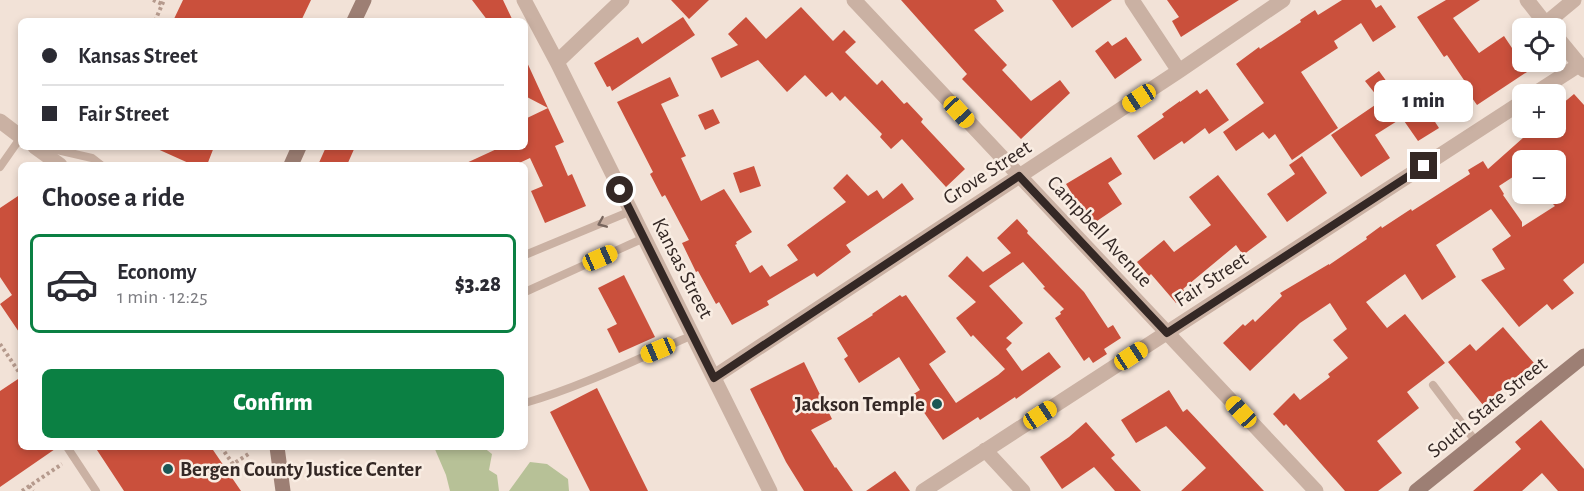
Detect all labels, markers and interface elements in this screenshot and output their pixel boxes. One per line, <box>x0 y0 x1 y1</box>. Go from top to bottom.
map controls <box>1512 18 1566 204</box>
button: locate <box>1512 18 1566 72</box>
text: Kansas Street <box>78 45 198 67</box>
callout: 1 min <box>1374 79 1474 121</box>
car <box>1119 81 1159 115</box>
button: + <box>1512 84 1566 138</box>
text: 1 min <box>1402 91 1445 111</box>
car <box>940 93 978 131</box>
text: Fair Street <box>78 103 169 125</box>
street label: Grove Street <box>940 136 1035 208</box>
button: − <box>1512 150 1566 204</box>
route end <box>1410 152 1437 179</box>
street label: Campbell Avenue <box>1043 172 1156 291</box>
route start <box>606 176 633 203</box>
text: Choose a ride <box>42 184 185 211</box>
street label: Kansas Street <box>648 215 717 322</box>
one-way arrow <box>597 216 608 228</box>
car <box>580 242 620 274</box>
street label: Fair Street <box>1171 248 1252 311</box>
icon: car <box>45 257 99 311</box>
text: Economy <box>117 261 197 283</box>
text: $3.28 <box>455 273 501 295</box>
text: 1 min · 12:25 <box>117 287 208 307</box>
car <box>638 335 678 365</box>
car <box>1111 339 1151 373</box>
street label: South State Street <box>1424 353 1551 462</box>
button: Confirm <box>42 369 504 438</box>
car <box>1222 393 1260 431</box>
place label: Jackson Temple <box>795 394 925 415</box>
marker: Jackson Temple <box>930 397 944 411</box>
car <box>1020 398 1060 432</box>
place label: Bergen County Justice Center <box>180 459 422 480</box>
marker: Bergen County Justice Center <box>161 462 175 476</box>

